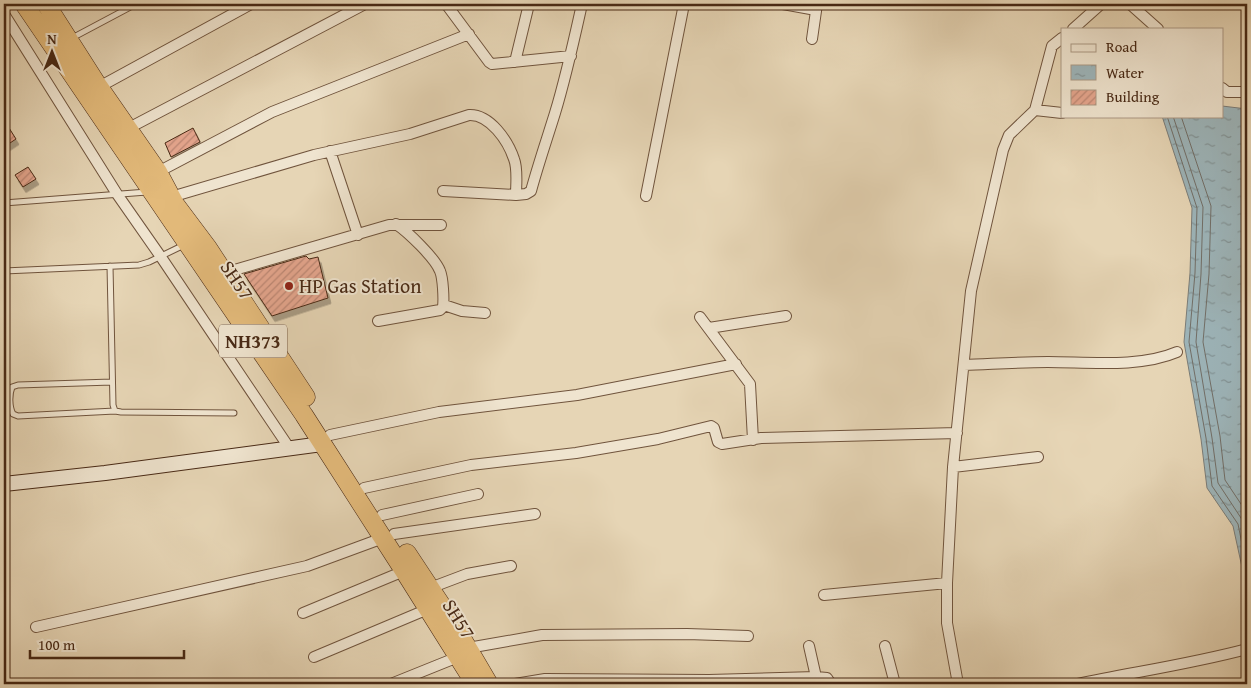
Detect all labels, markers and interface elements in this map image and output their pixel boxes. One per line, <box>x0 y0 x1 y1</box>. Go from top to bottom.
north arrow <box>28 28 78 78</box>
legend <box>1061 28 1224 118</box>
text: N <box>47 29 57 49</box>
text: Road <box>1106 36 1137 57</box>
text: Water <box>1106 62 1144 83</box>
text: Building <box>1106 86 1160 107</box>
street label: SH57 <box>214 254 261 305</box>
place label: HP Gas Station <box>299 271 421 300</box>
marker: HP Gas Station <box>283 280 295 292</box>
road number: NH373 <box>219 324 287 358</box>
street label: SH57 <box>436 593 483 644</box>
scale bar <box>30 628 184 660</box>
text: 100 m <box>38 634 76 655</box>

